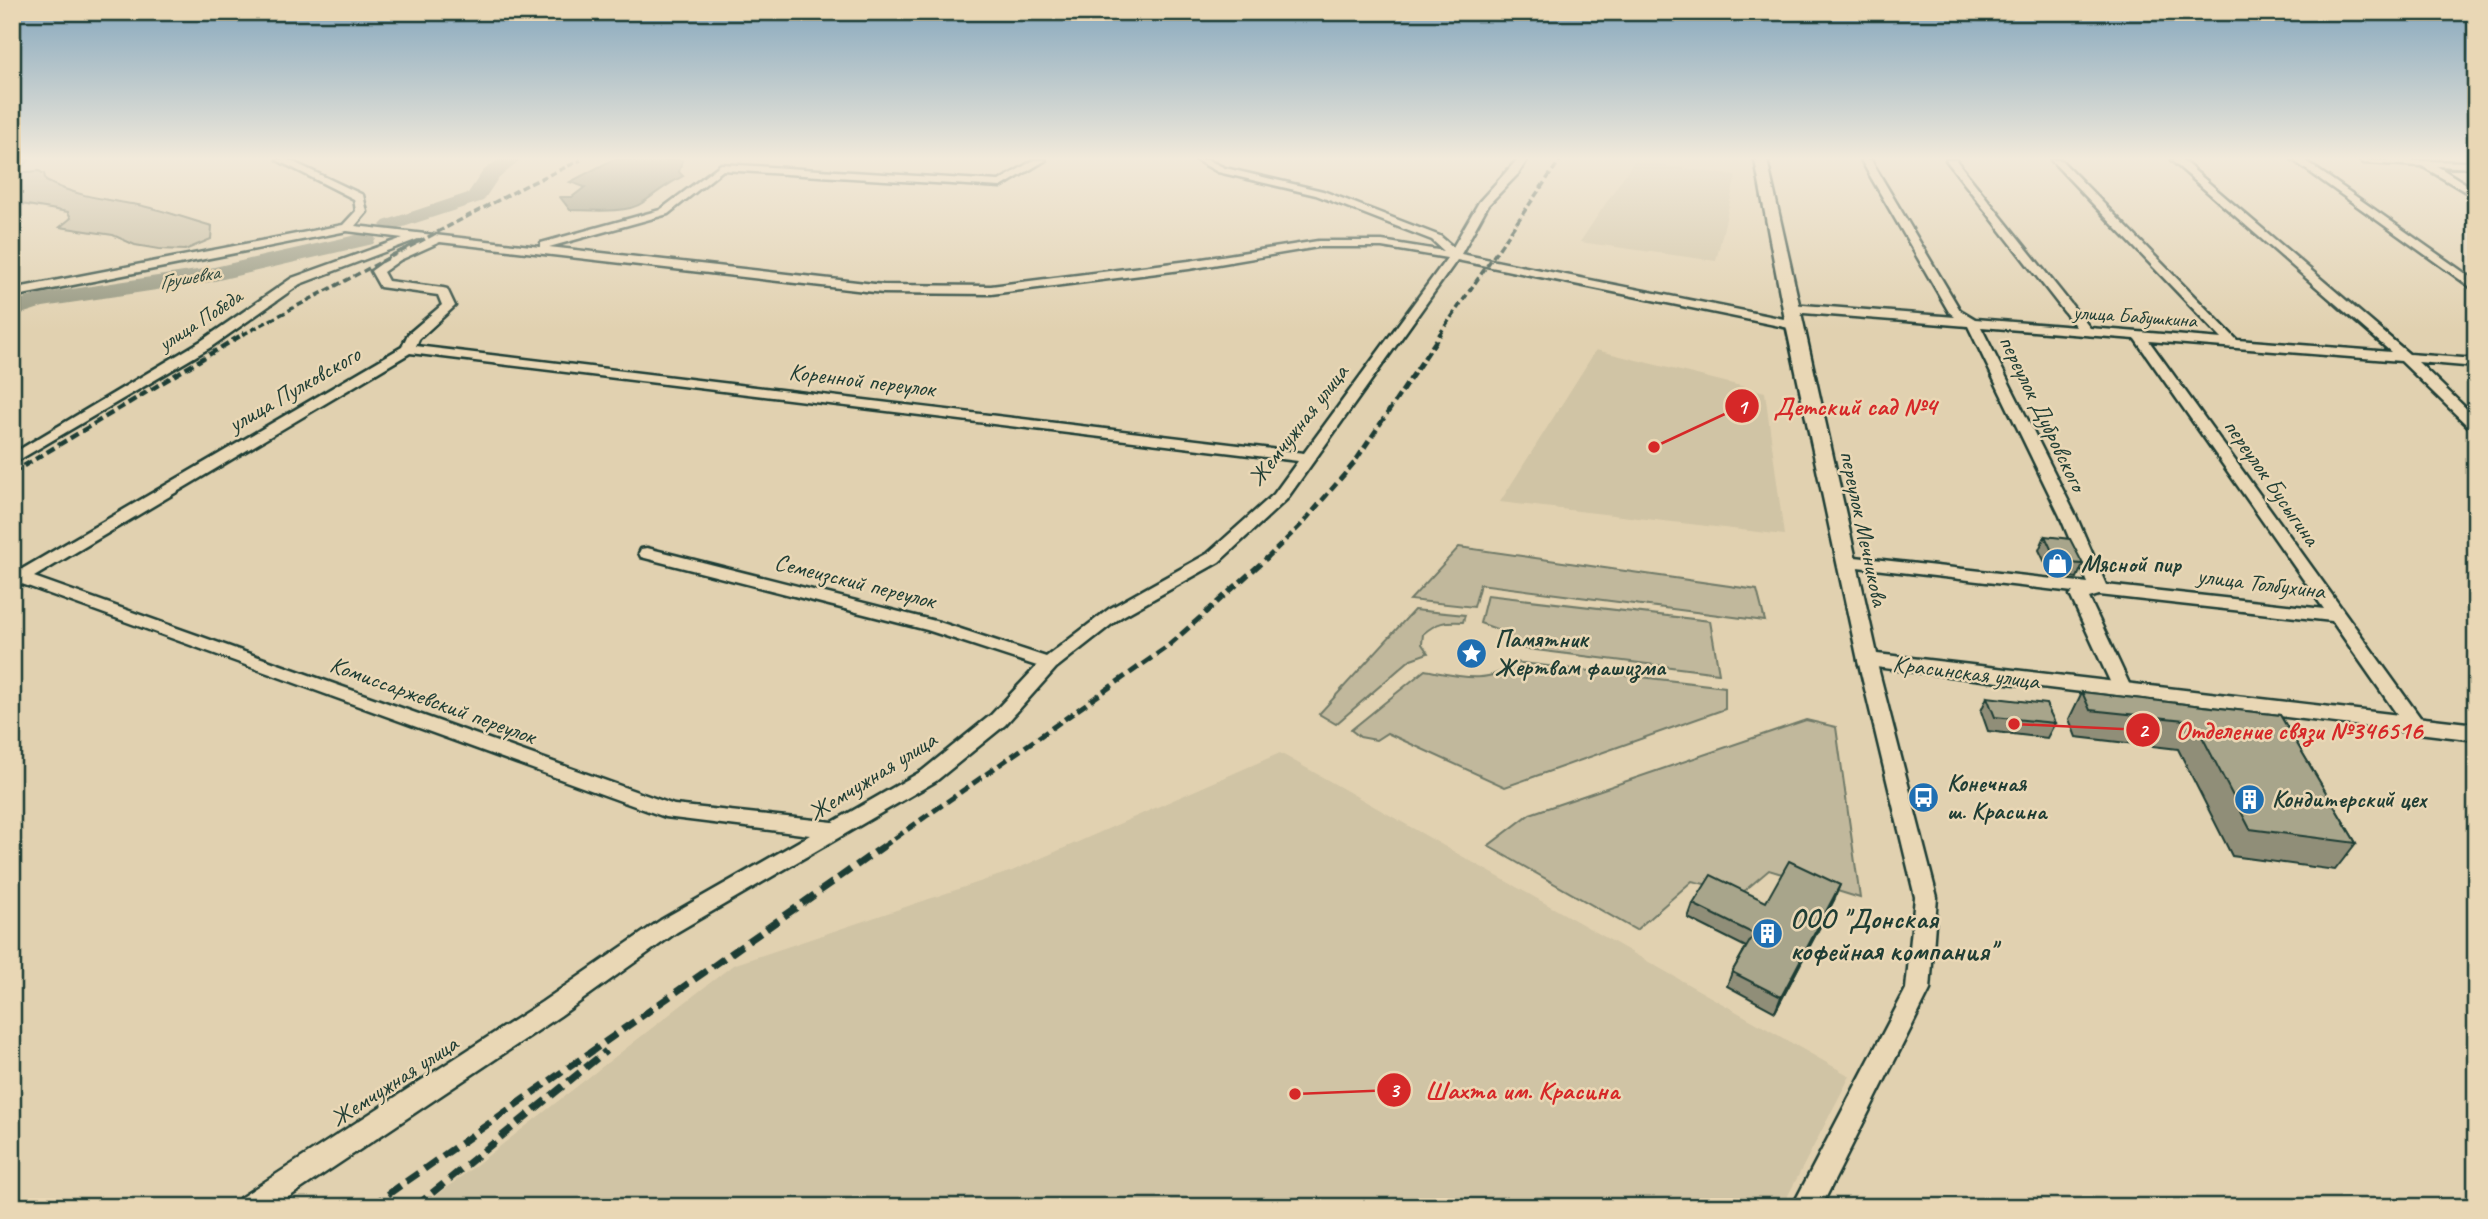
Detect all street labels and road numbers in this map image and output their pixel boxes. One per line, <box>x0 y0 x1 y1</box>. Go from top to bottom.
street label: улица Победа <box>152 282 249 358</box>
street label: улица Бабушкина <box>2070 299 2200 333</box>
street label: переулок Дубровского <box>1992 330 2095 498</box>
street label: улица Пулковского <box>221 338 367 440</box>
street label: Коренной переулок <box>787 356 939 404</box>
street label: Жемчужная улица <box>1241 357 1356 492</box>
street label: переулок Бусыгина <box>2217 412 2328 553</box>
street label: переулок Мечникова <box>1833 447 1895 610</box>
street label: Семеизский переулок <box>771 547 941 616</box>
street label: улица Толбухина <box>2193 560 2328 606</box>
street label: Красинская улица <box>1891 648 2042 696</box>
street label: Комиссаржевский переулок <box>326 649 542 752</box>
street label: Жемчужная улица <box>802 724 943 827</box>
street label: Жемчужная улица <box>325 1028 465 1133</box>

